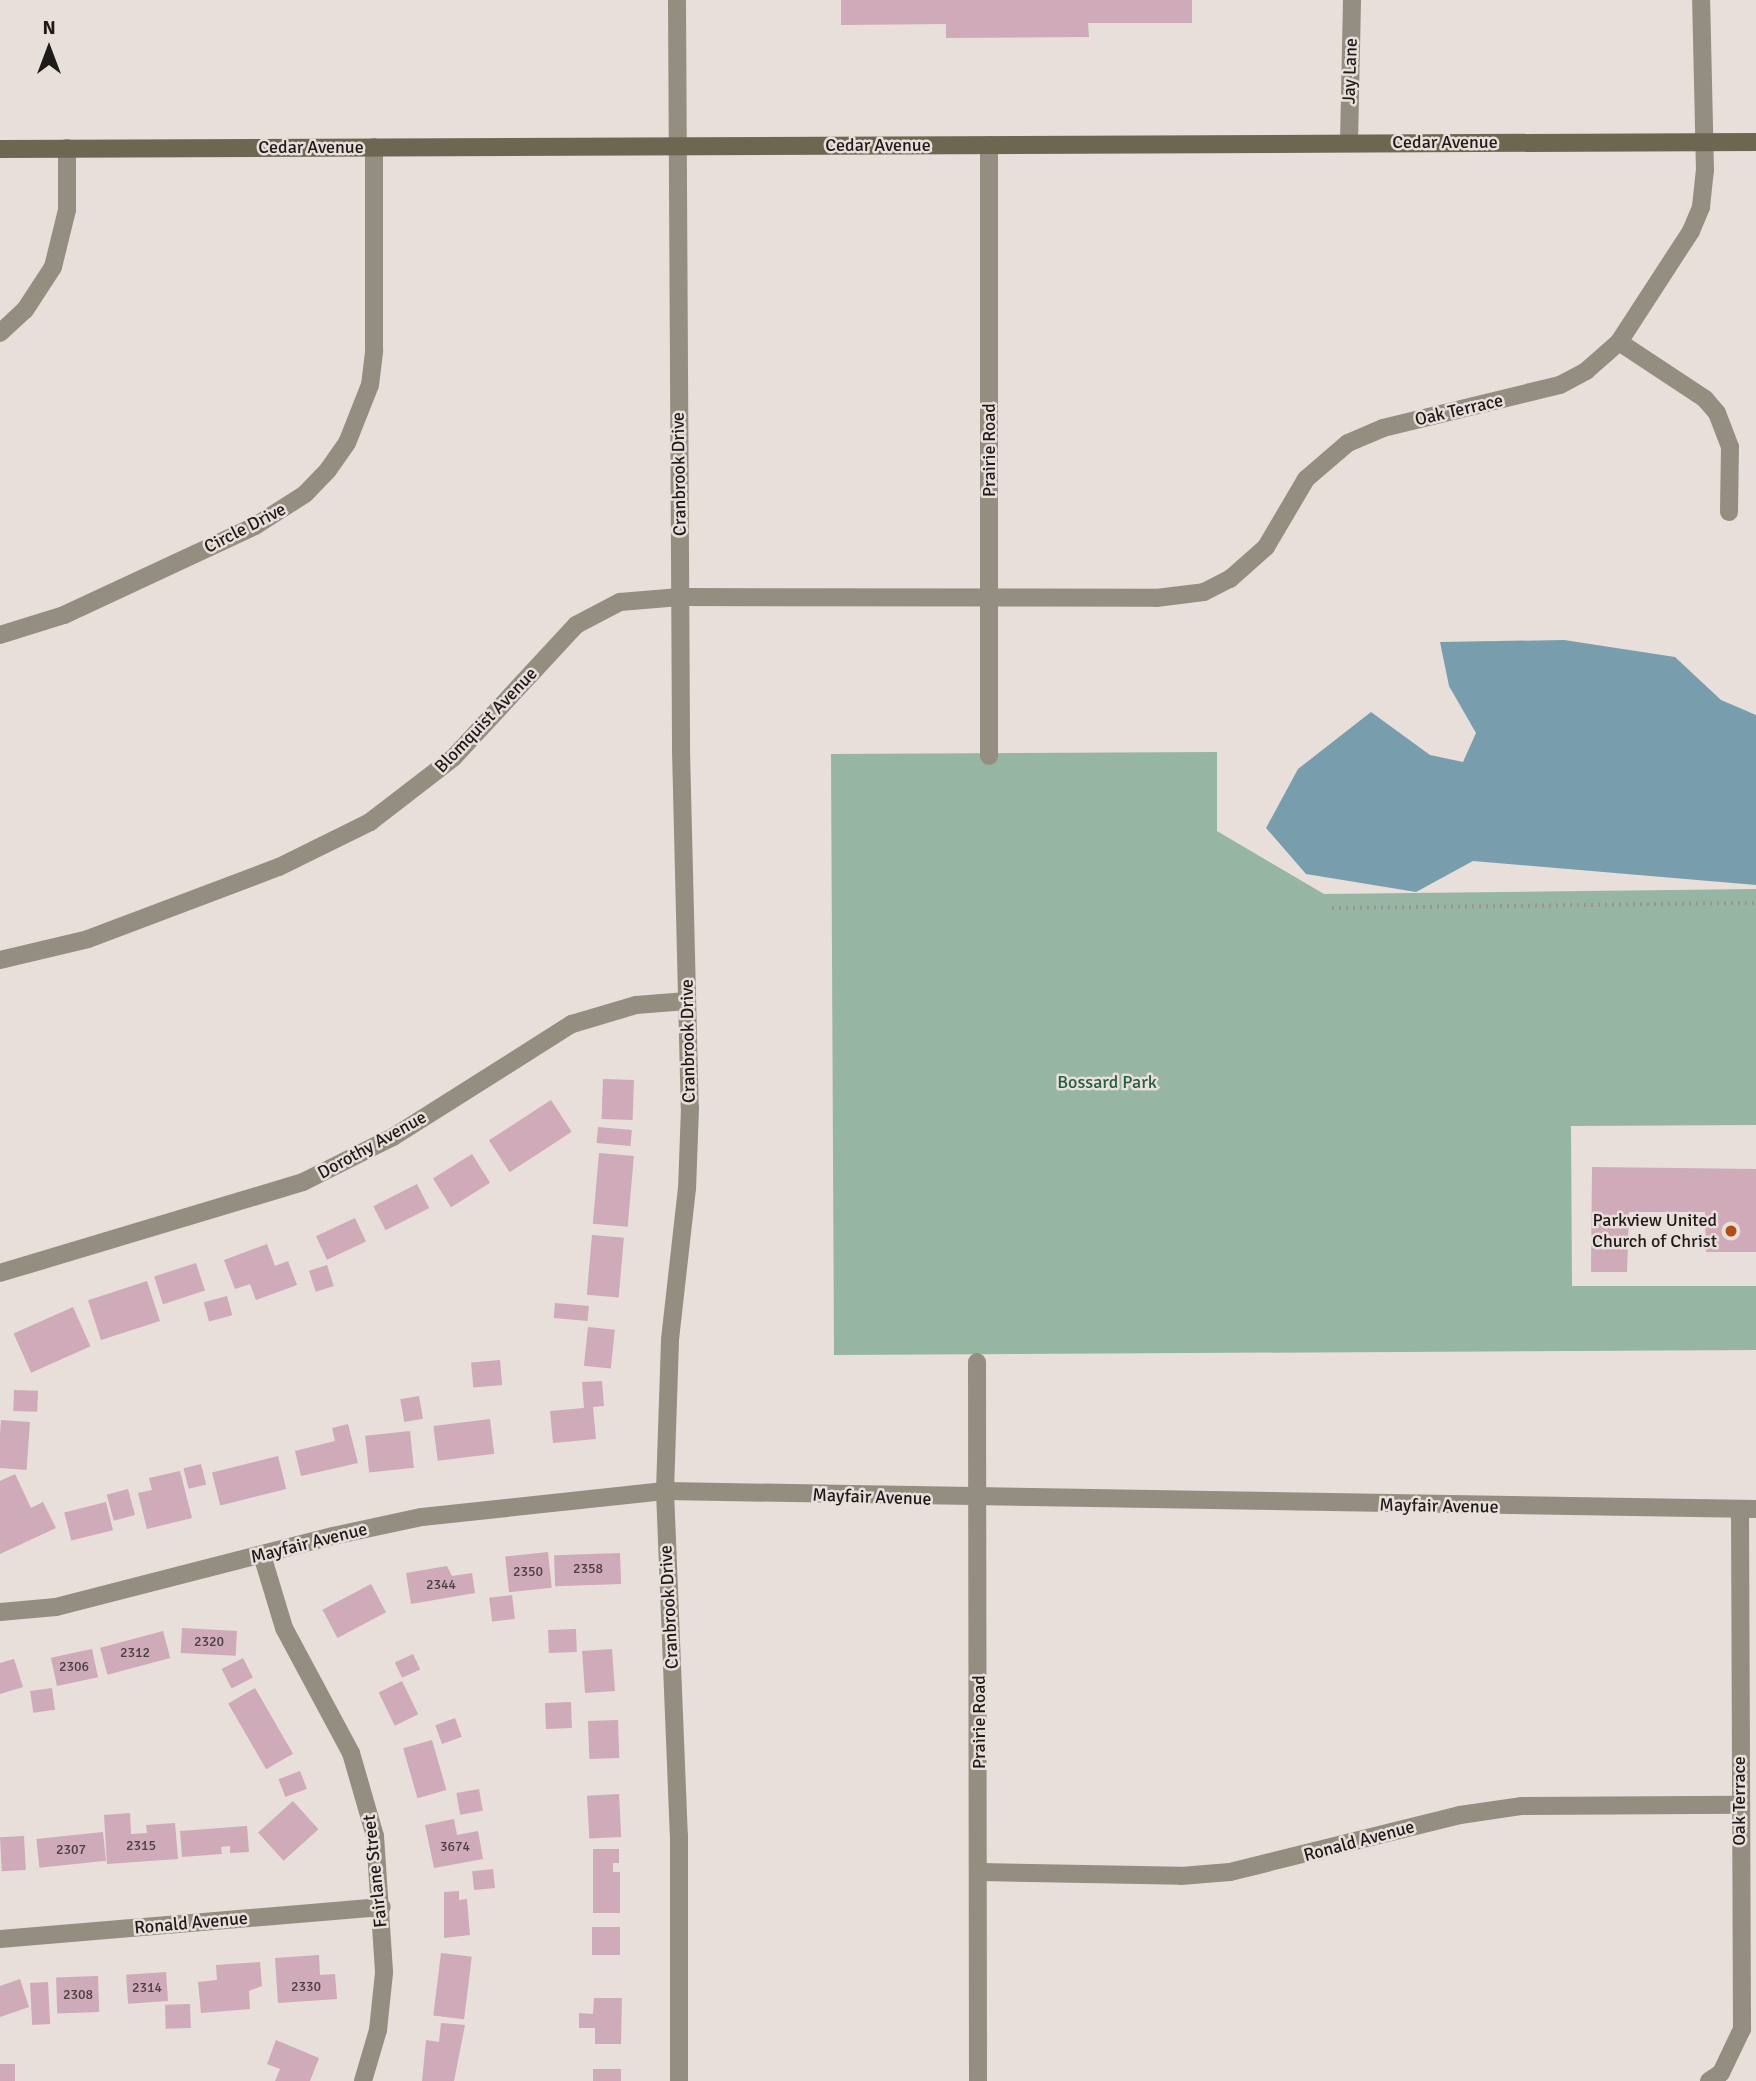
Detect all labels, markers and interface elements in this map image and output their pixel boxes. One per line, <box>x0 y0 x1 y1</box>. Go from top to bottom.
north arrow <box>14 14 84 84</box>
text: N <box>42 16 56 40</box>
street label: Jay Lane <box>1338 38 1362 104</box>
street label: Cedar Avenue <box>1392 131 1498 153</box>
street label: Cedar Avenue <box>825 134 931 156</box>
street label: Cedar Avenue <box>258 136 364 158</box>
street label: Oak Terrace <box>1413 389 1505 431</box>
street label: Prairie Road <box>978 403 1000 497</box>
street label: Cranbrook Drive <box>667 412 691 536</box>
street label: Circle Drive <box>201 498 289 558</box>
street label: Blomquist Avenue <box>430 663 542 777</box>
street label: Cranbrook Drive <box>676 979 700 1103</box>
park label: Bossard Park <box>1057 1071 1157 1093</box>
street label: Dorothy Avenue <box>314 1106 430 1184</box>
place label: Parkview United Church of Christ <box>1592 1210 1717 1252</box>
marker: Parkview United Church of Christ <box>1723 1223 1739 1239</box>
street label: Mayfair Avenue <box>812 1484 932 1510</box>
street label: Mayfair Avenue <box>1379 1494 1499 1518</box>
street label: Mayfair Avenue <box>249 1518 369 1568</box>
street label: Cranbrook Drive <box>655 1544 683 1670</box>
house number: 2358 <box>573 1561 603 1577</box>
house number: 2350 <box>513 1564 543 1580</box>
house number: 2344 <box>426 1577 456 1593</box>
house number: 2320 <box>194 1634 224 1650</box>
house number: 2312 <box>120 1645 150 1661</box>
house number: 2306 <box>59 1659 89 1675</box>
street label: Prairie Road <box>968 1675 990 1769</box>
street label: Oak Terrace <box>1728 1756 1750 1846</box>
street label: Fairlane Street <box>358 1813 392 1929</box>
street label: Ronald Avenue <box>1301 1816 1417 1866</box>
house number: 2315 <box>126 1838 156 1854</box>
house number: 3674 <box>440 1839 470 1855</box>
house number: 2307 <box>56 1842 86 1858</box>
street label: Ronald Avenue <box>133 1907 249 1939</box>
house number: 2330 <box>291 1979 321 1995</box>
house number: 2314 <box>132 1980 162 1996</box>
house number: 2308 <box>63 1987 93 2003</box>

